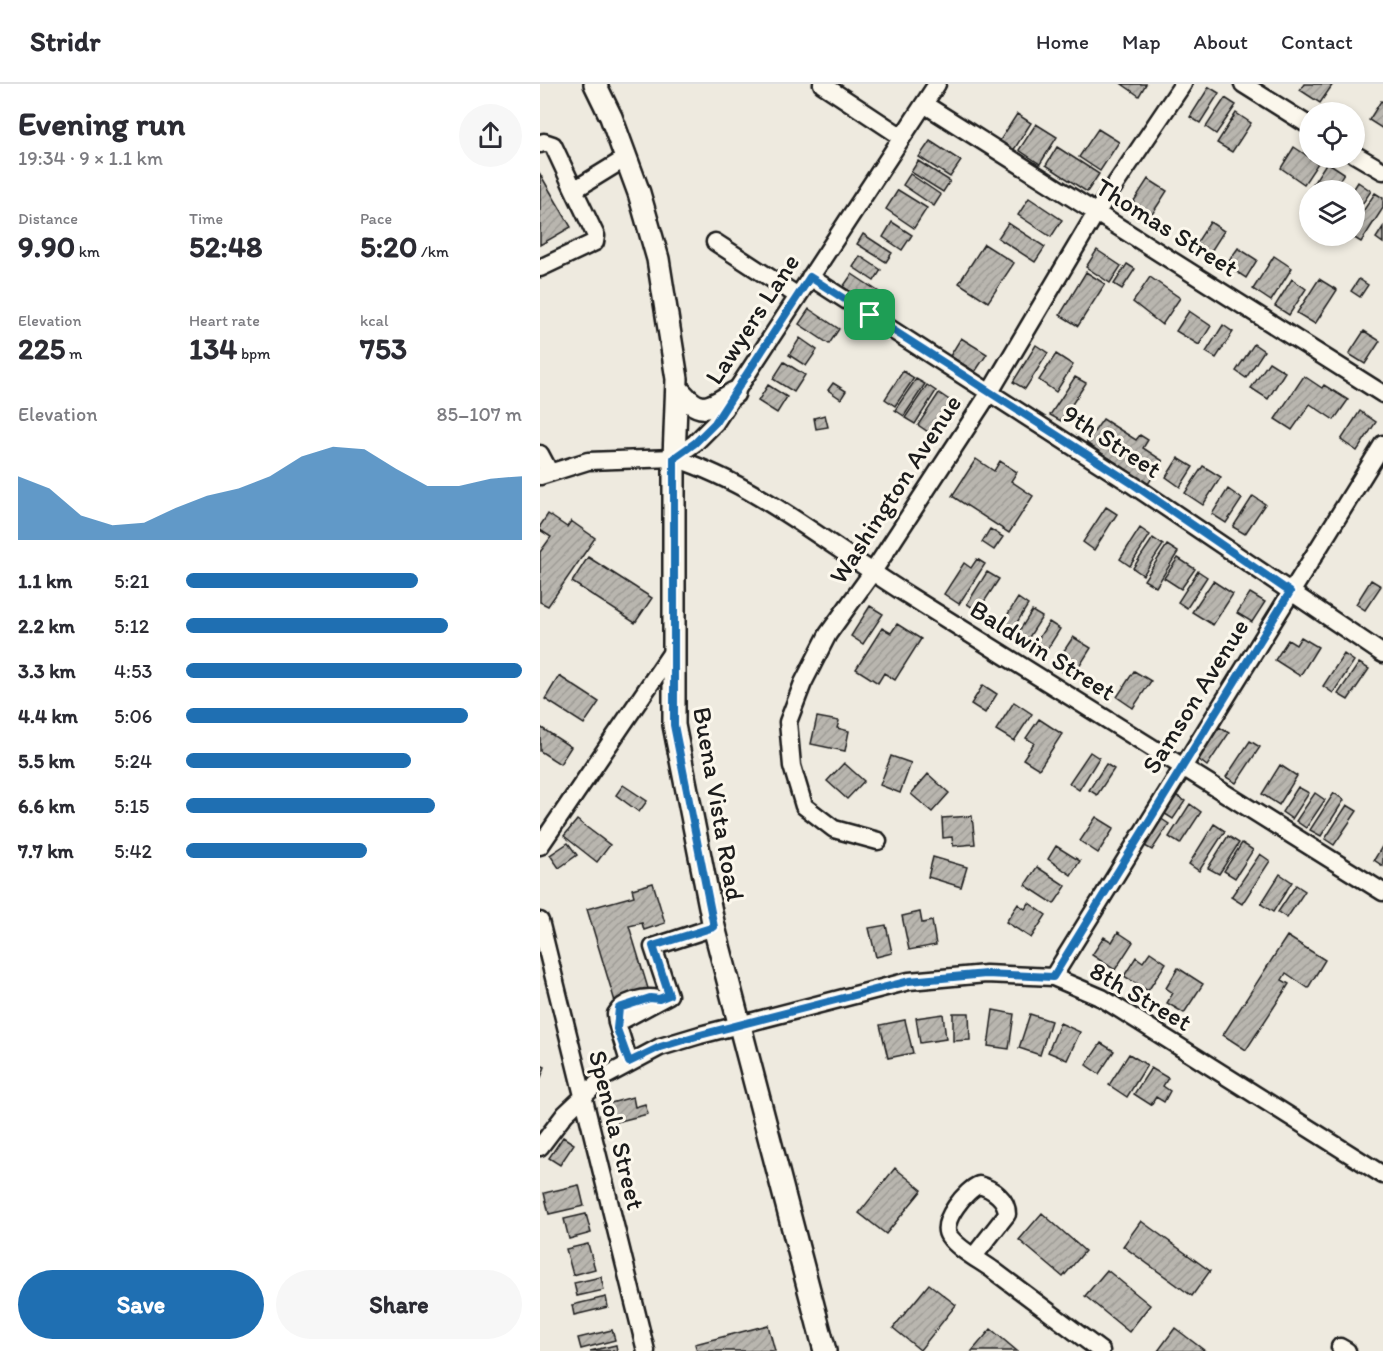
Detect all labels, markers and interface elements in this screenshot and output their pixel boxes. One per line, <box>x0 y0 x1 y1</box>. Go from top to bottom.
text: Stridr <box>30 24 100 58</box>
text: Home <box>1036 29 1089 54</box>
text: Map <box>1122 29 1161 54</box>
text: About <box>1194 29 1248 54</box>
text: Contact <box>1281 29 1353 54</box>
map controls <box>1299 102 1365 246</box>
button: locate <box>1299 102 1365 168</box>
text: Evening run <box>18 104 185 143</box>
button: share <box>459 104 522 167</box>
text: 19:34 · 9 × 1.1 km <box>18 146 163 170</box>
street label: Thomas Street <box>1090 170 1244 284</box>
button: layers <box>1299 180 1365 246</box>
text: Distance <box>18 209 78 228</box>
text: Time <box>189 209 223 228</box>
text: Pace <box>360 209 392 228</box>
text: 9.90 <box>18 228 75 265</box>
text: 52:48 <box>189 228 262 265</box>
text: 5:20 <box>360 228 417 265</box>
text: km <box>75 242 100 261</box>
text: /km <box>417 242 449 261</box>
street label: Lawyers Lane <box>698 248 806 390</box>
pin <box>844 289 895 340</box>
icon: arrive <box>853 298 886 331</box>
text: Elevation <box>18 311 82 330</box>
text: Heart rate <box>189 311 260 330</box>
text: kcal <box>360 311 388 330</box>
text: 225 <box>18 330 65 367</box>
text: 134 <box>189 330 237 367</box>
text: 753 <box>360 330 407 367</box>
text: m <box>65 344 82 363</box>
text: bpm <box>237 344 271 363</box>
street label: Washington Avenue <box>822 388 968 590</box>
street label: 9th Street <box>1056 397 1168 485</box>
text: Elevation <box>18 402 97 426</box>
text: 85–107 m <box>437 402 522 426</box>
text: 1.1 km <box>18 569 72 593</box>
text: 5:21 <box>114 569 149 593</box>
street label: Baldwin Street <box>964 592 1122 708</box>
street label: Samson Avenue <box>1135 613 1255 779</box>
text: 2.2 km <box>18 614 75 638</box>
text: 5:12 <box>114 614 149 638</box>
text: 3.3 km <box>18 659 76 683</box>
text: 4:53 <box>114 659 152 683</box>
text: 4.4 km <box>18 704 78 728</box>
text: 5:06 <box>114 704 152 728</box>
street label: Buena Vista Road <box>686 704 752 904</box>
text: 5.5 km <box>18 749 75 773</box>
text: 5:24 <box>114 749 152 773</box>
text: 6.6 km <box>18 794 75 818</box>
text: 5:15 <box>114 794 149 818</box>
text: 7.7 km <box>18 839 74 863</box>
text: 5:42 <box>114 839 152 863</box>
street label: 8th Street <box>1084 954 1198 1038</box>
street label: Spenola Street <box>582 1047 652 1213</box>
button: Save <box>18 1270 264 1339</box>
button: Share <box>276 1270 522 1339</box>

